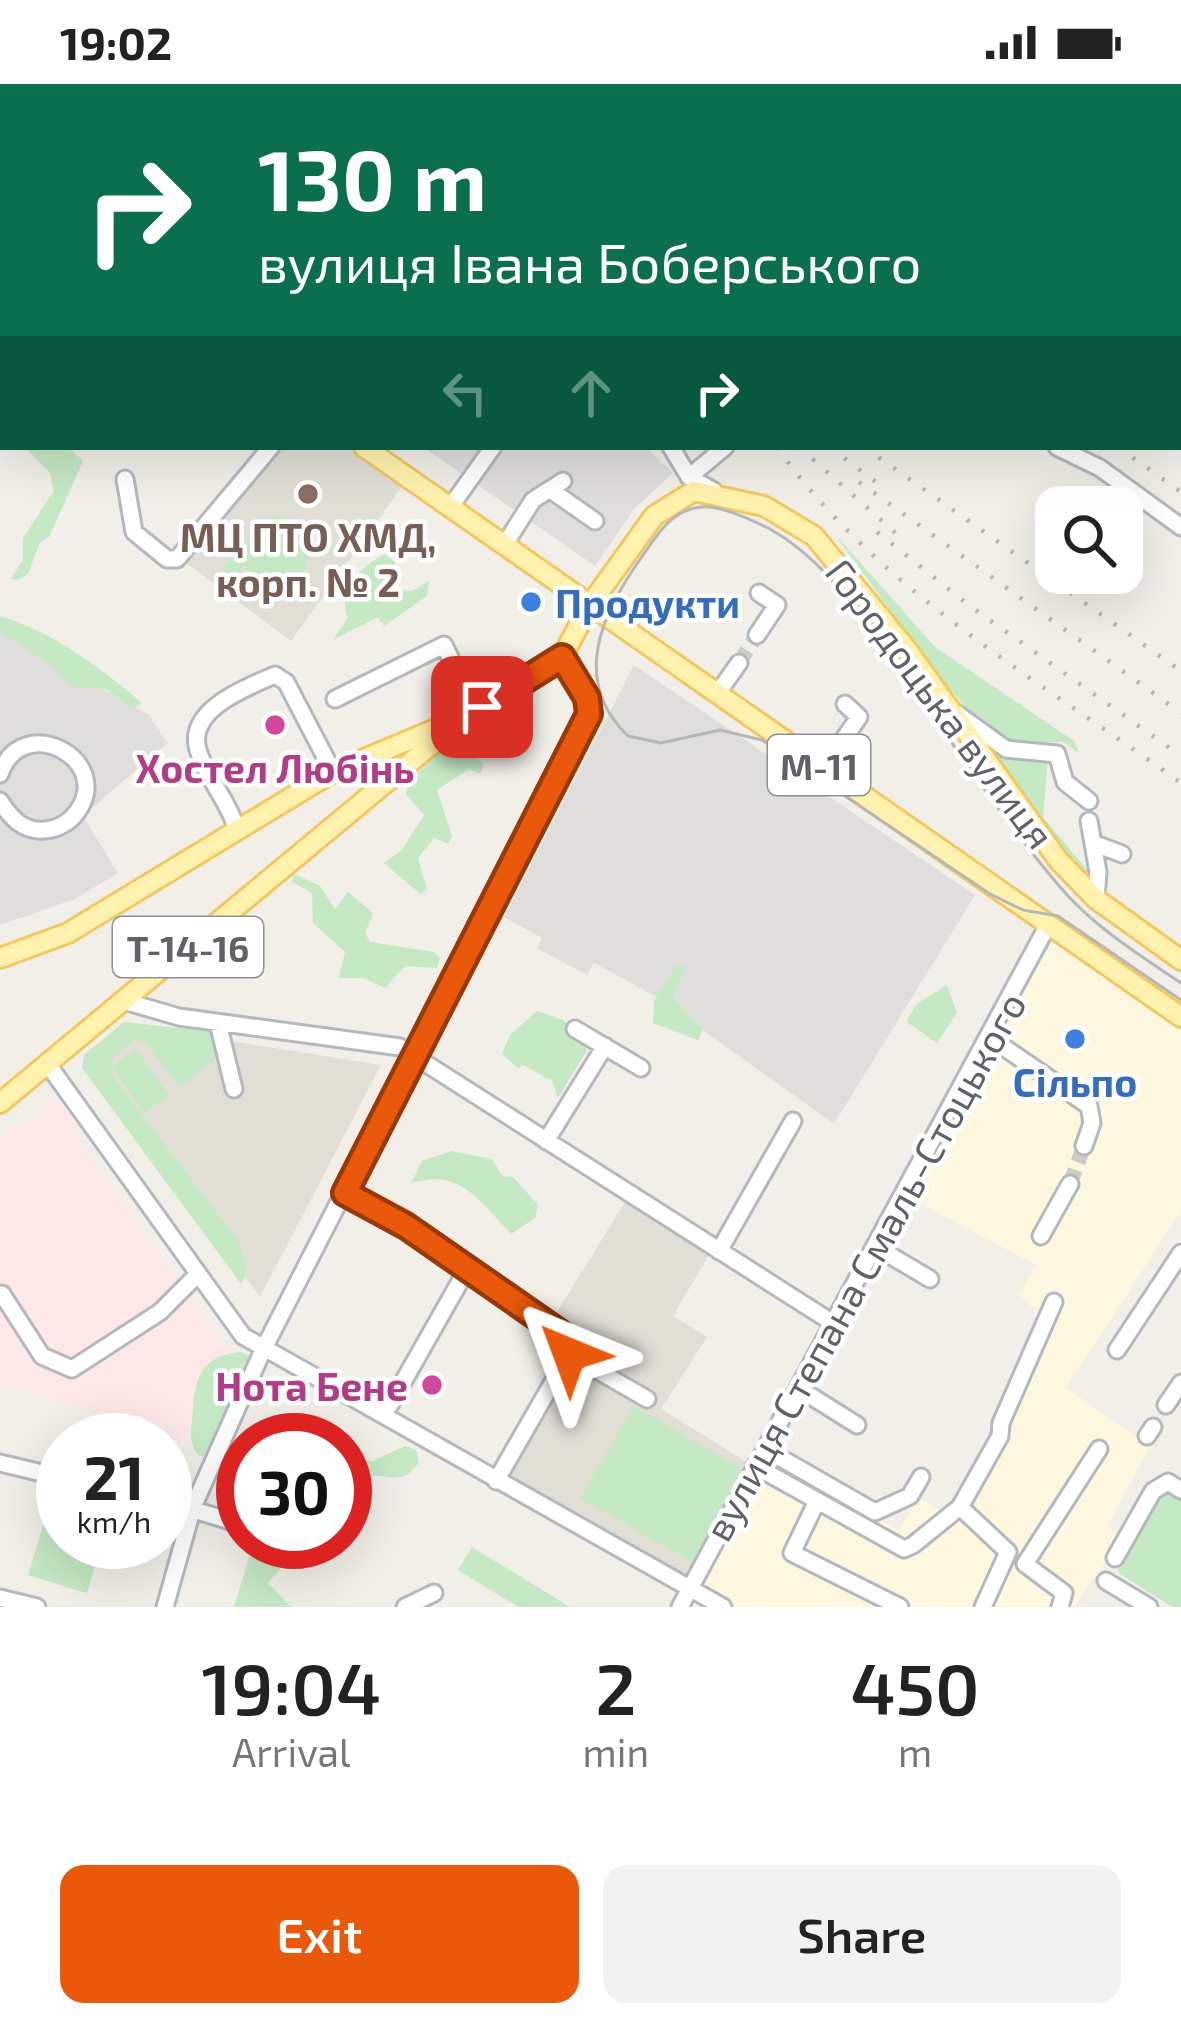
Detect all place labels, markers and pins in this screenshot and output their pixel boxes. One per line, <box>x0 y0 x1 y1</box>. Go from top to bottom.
marker: МЦ ПТО ХМД, корп. № 2 <box>295 481 321 507</box>
place label: МЦ ПТО ХМД, корп. № 2 <box>180 513 436 605</box>
place label: Продукти <box>555 579 740 626</box>
marker: Продукти <box>518 589 544 615</box>
pin <box>431 656 533 758</box>
marker: Хостел Любінь <box>262 712 288 738</box>
place label: Хостел Любінь <box>136 744 414 791</box>
marker: Сільпо <box>1062 1026 1088 1052</box>
place label: Сільпо <box>1013 1058 1137 1105</box>
place label: Нота Бене <box>215 1362 408 1409</box>
marker: Нота Бене <box>419 1372 445 1398</box>

